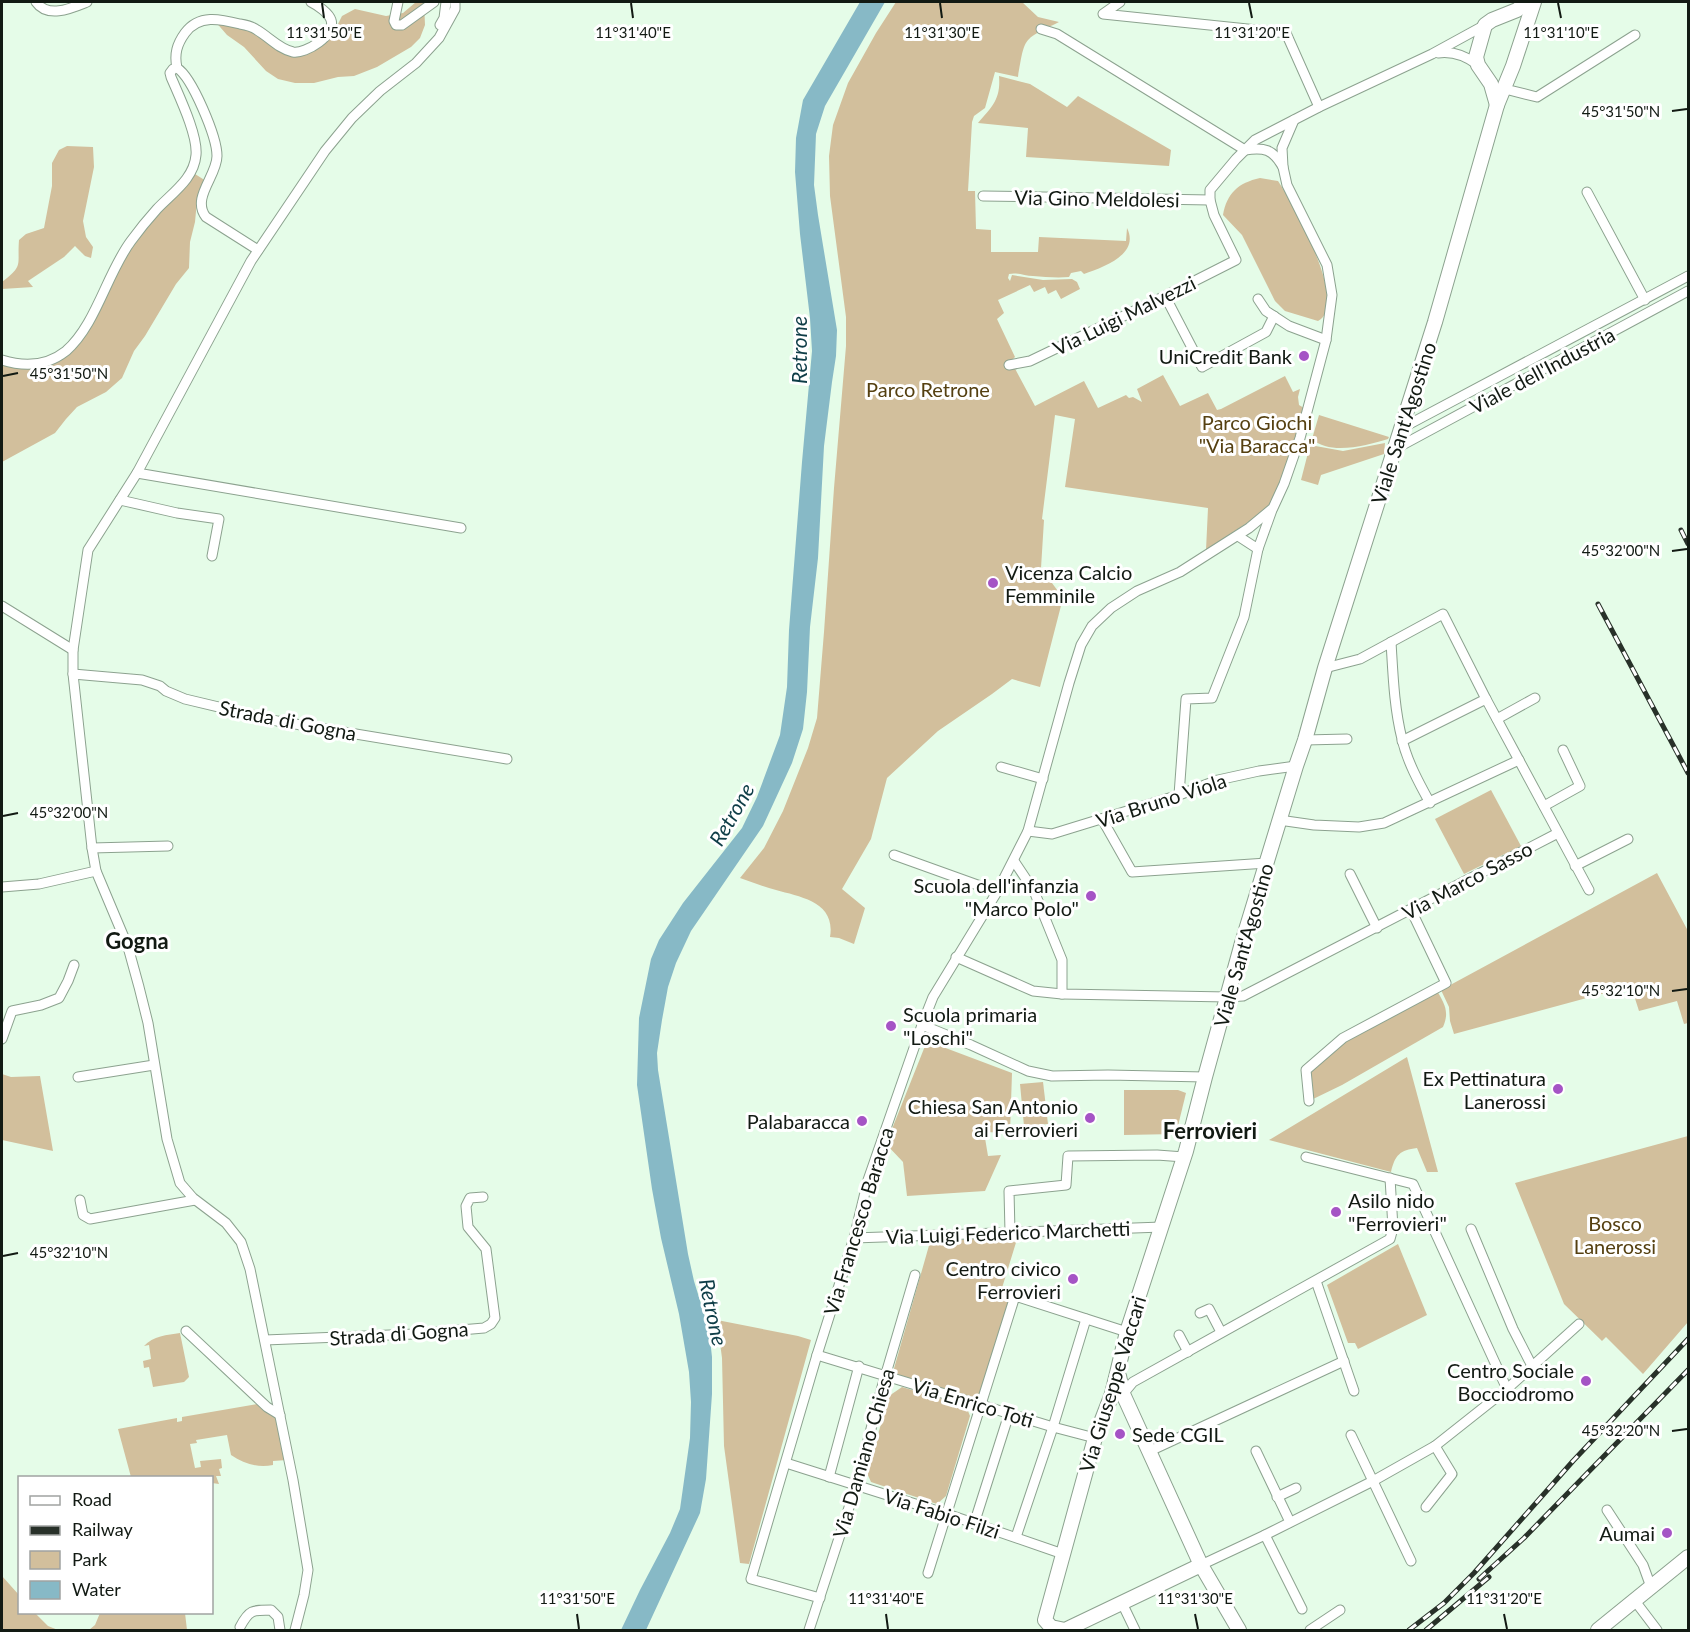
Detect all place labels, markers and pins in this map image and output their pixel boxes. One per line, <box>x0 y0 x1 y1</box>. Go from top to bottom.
place label: UniCredit Bank <box>1159 344 1293 368</box>
marker: UniCredit Bank <box>1297 349 1311 363</box>
place label: Vicenza Calcio Femminile <box>1005 560 1132 607</box>
marker: Vicenza Calcio Femminile <box>986 576 1000 590</box>
place label: Scuola dell'infanzia "Marco Polo" <box>913 873 1079 920</box>
marker: Scuola dell'infanzia "Marco Polo" <box>1084 889 1098 903</box>
place label: Scuola primaria "Loschi" <box>903 1002 1037 1049</box>
marker: Scuola primaria "Loschi" <box>884 1019 898 1033</box>
place label: Ex Pettinatura Lanerossi <box>1422 1066 1546 1113</box>
marker: Ex Pettinatura Lanerossi <box>1551 1082 1565 1096</box>
place label: Chiesa San Antonio ai Ferrovieri <box>908 1094 1078 1141</box>
place label: Palabaracca <box>747 1109 850 1133</box>
marker: Chiesa San Antonio ai Ferrovieri <box>1083 1111 1097 1125</box>
marker: Palabaracca <box>855 1114 869 1128</box>
place label: Asilo nido "Ferrovieri" <box>1348 1188 1447 1235</box>
marker: Asilo nido "Ferrovieri" <box>1329 1205 1343 1219</box>
place label: Centro civico Ferrovieri <box>946 1256 1061 1303</box>
marker: Centro civico Ferrovieri <box>1066 1272 1080 1286</box>
place label: Centro Sociale Bocciodromo <box>1447 1358 1574 1405</box>
marker: Centro Sociale Bocciodromo <box>1579 1374 1593 1388</box>
place label: Sede CGIL <box>1132 1422 1224 1446</box>
marker: Sede CGIL <box>1113 1427 1127 1441</box>
place label: Aumai <box>1599 1521 1655 1545</box>
marker: Aumai <box>1660 1526 1674 1540</box>

